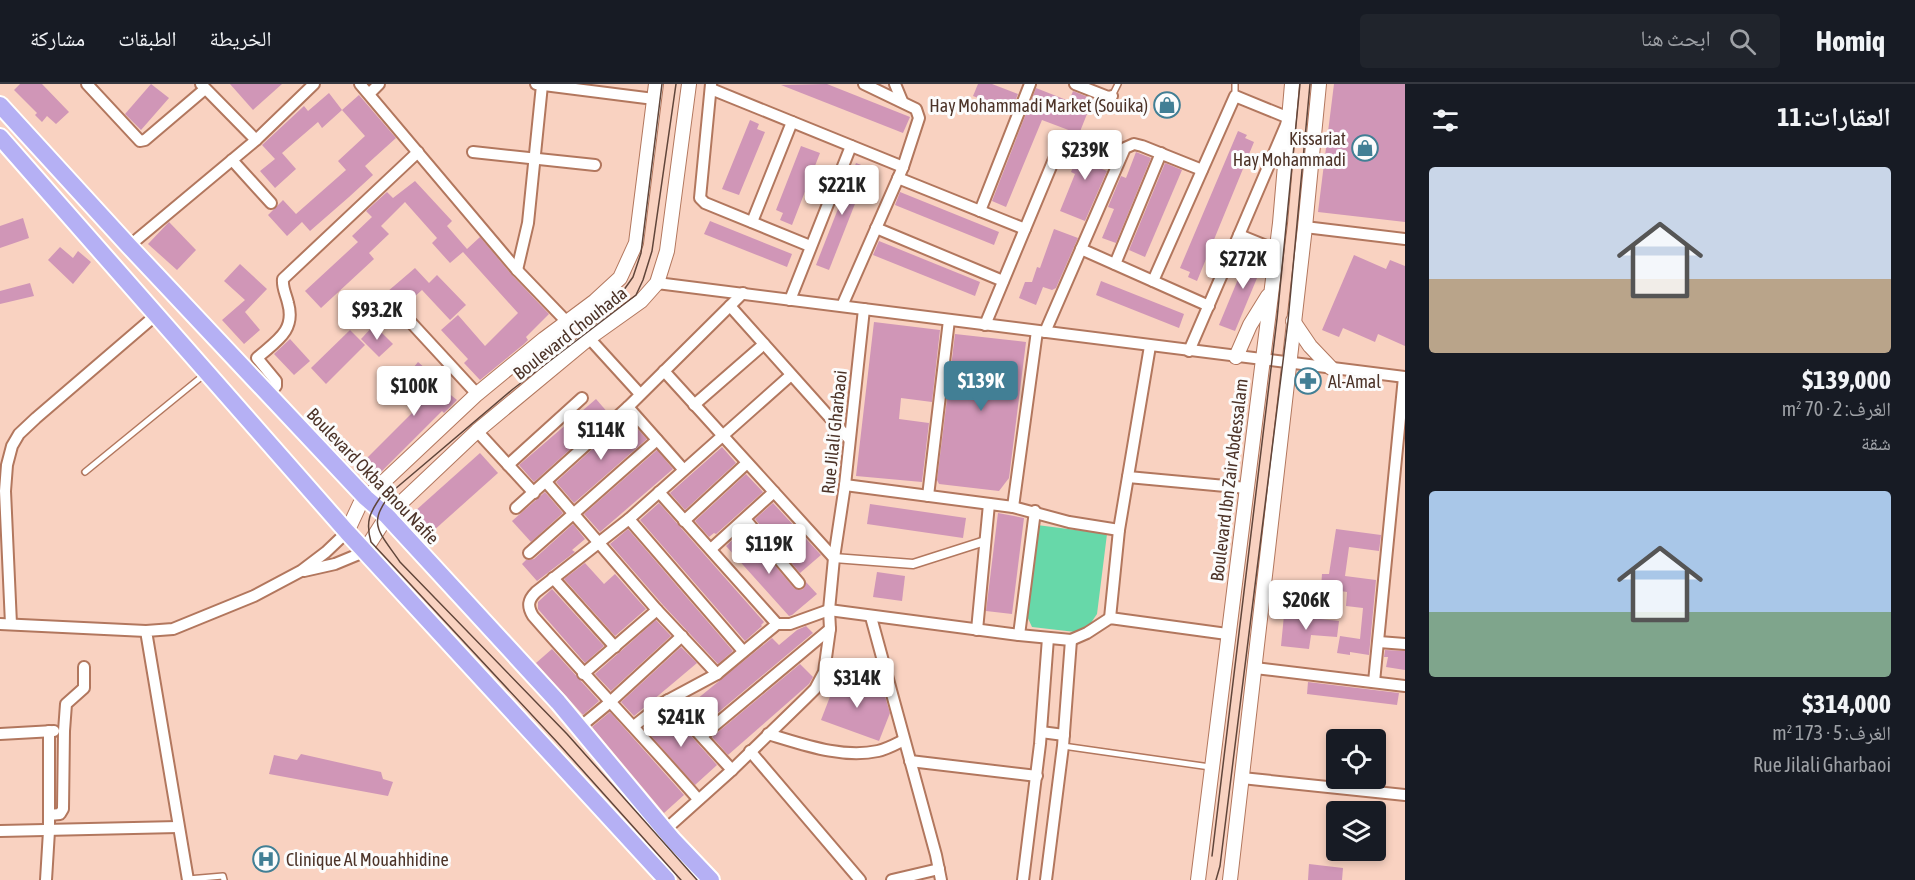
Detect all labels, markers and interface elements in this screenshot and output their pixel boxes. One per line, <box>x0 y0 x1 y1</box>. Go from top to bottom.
search box <box>1360 14 1780 68</box>
text: ابحث هنا <box>1641 25 1711 51</box>
icon: search <box>1726 25 1759 58</box>
text: Homiq <box>1816 25 1885 57</box>
text: مشاركة <box>30 26 85 50</box>
text: الطبقات <box>118 26 177 50</box>
text: الخريطة <box>210 26 271 50</box>
shop icon: Hay Mohammadi Market (Souika) <box>1152 90 1182 120</box>
place label: Hay Mohammadi Market (Souika) <box>929 95 1148 116</box>
text: العقارات: 11 <box>1777 102 1891 132</box>
icon: filters <box>1429 104 1462 137</box>
place label: Kissariat Hay Mohammadi <box>1233 128 1346 170</box>
pin: $239K <box>1043 130 1127 181</box>
shop icon: Kissariat Hay Mohammadi <box>1350 133 1380 163</box>
text: $239K <box>1062 138 1108 161</box>
pin: $221K <box>800 165 884 216</box>
text: $221K <box>819 173 865 196</box>
icon: home <box>1606 206 1714 314</box>
pin: $272K <box>1201 239 1285 290</box>
text: $272K <box>1220 247 1266 270</box>
street label: Boulevard Chouhada <box>509 282 631 384</box>
pin: $93.2K <box>328 290 426 341</box>
text: $93.2K <box>352 298 402 321</box>
pin: $139K <box>939 361 1023 412</box>
text: $139,000 <box>1802 365 1891 395</box>
pin: $100K <box>372 366 456 417</box>
pharmacy icon: Al-Amal <box>1293 366 1323 396</box>
street label: Rue Jilali Gharbaoi <box>817 369 851 495</box>
text: $139K <box>958 369 1004 392</box>
place label: Al-Amal <box>1328 371 1381 392</box>
text: $100K <box>391 374 437 397</box>
street label: Boulevard Ibn Zair Abdessalam <box>1206 377 1252 583</box>
text: الغرف: 2 · 70 m² <box>1782 397 1891 420</box>
street label: Boulevard Okba Bnou Nafie <box>303 404 443 548</box>
pin: $114K <box>559 410 643 461</box>
text: $114K <box>578 418 624 441</box>
text: شقة <box>1861 431 1891 454</box>
pin: $119K <box>727 524 811 575</box>
icon: home <box>1606 530 1714 638</box>
text: $119K <box>746 532 792 555</box>
pin: $206K <box>1264 580 1348 631</box>
text: $206K <box>1283 588 1329 611</box>
pin: $314K <box>815 658 899 709</box>
text: $314K <box>834 666 880 689</box>
text: $314,000 <box>1802 689 1891 719</box>
pin: $241K <box>639 697 723 748</box>
text: $241K <box>658 705 704 728</box>
text: الغرف: 5 · 173 m² <box>1772 721 1891 744</box>
map controls <box>1326 729 1386 861</box>
button: locate <box>1326 729 1386 789</box>
text: Rue Jilali Gharbaoi <box>1753 753 1891 776</box>
button: layers <box>1326 801 1386 861</box>
hospital icon: Clinique Al Mouahhidine <box>251 844 281 874</box>
place label: Clinique Al Mouahhidine <box>286 849 449 870</box>

